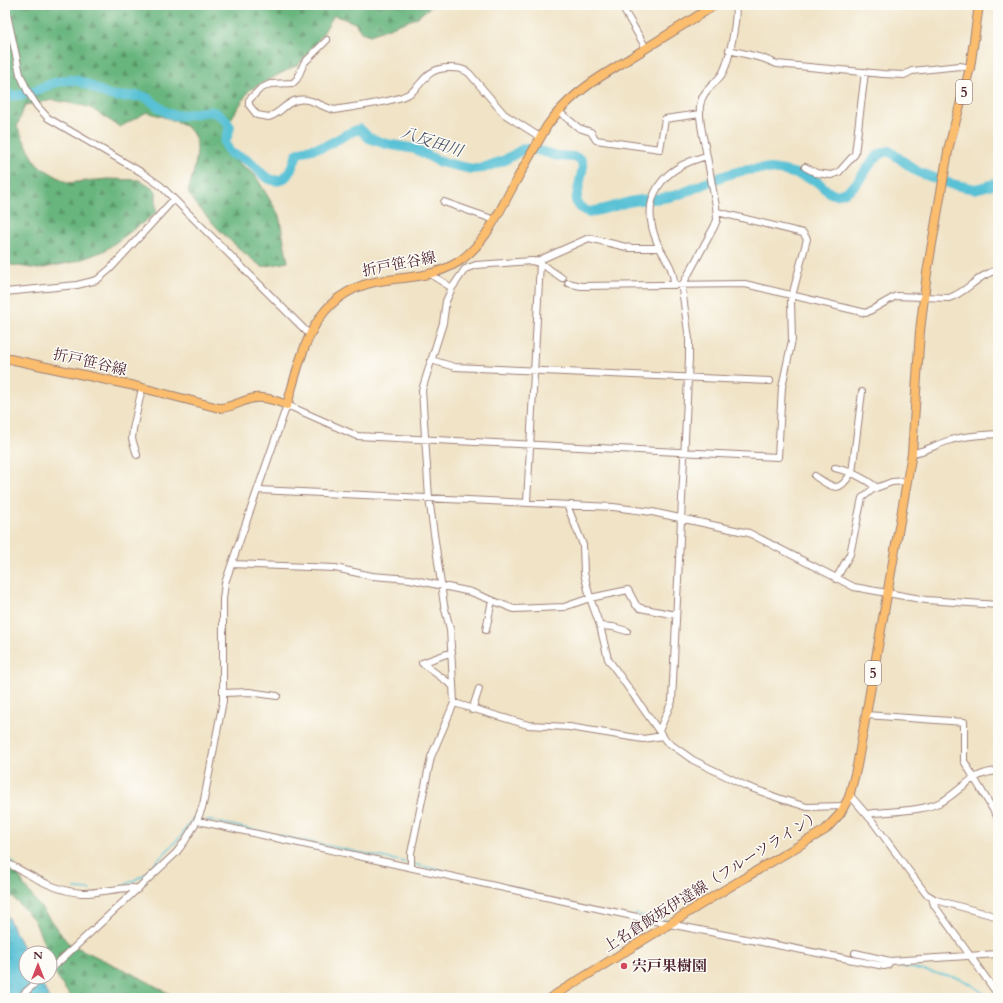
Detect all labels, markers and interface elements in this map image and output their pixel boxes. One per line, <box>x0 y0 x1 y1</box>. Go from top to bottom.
road number: 5 <box>956 80 972 104</box>
water label: 八反田川 <box>398 122 467 163</box>
street label: 折戸笹谷線 <box>360 247 438 281</box>
street label: 折戸笹谷線 <box>51 344 129 380</box>
road number: 5 <box>865 661 881 685</box>
street label: 上名倉飯坂伊達線（フルーツライン） <box>599 805 825 957</box>
north arrow <box>18 945 58 985</box>
text: N <box>33 948 43 963</box>
place label: 宍戸果樹園 <box>632 956 707 976</box>
marker: 宍戸果樹園 <box>619 961 629 971</box>

